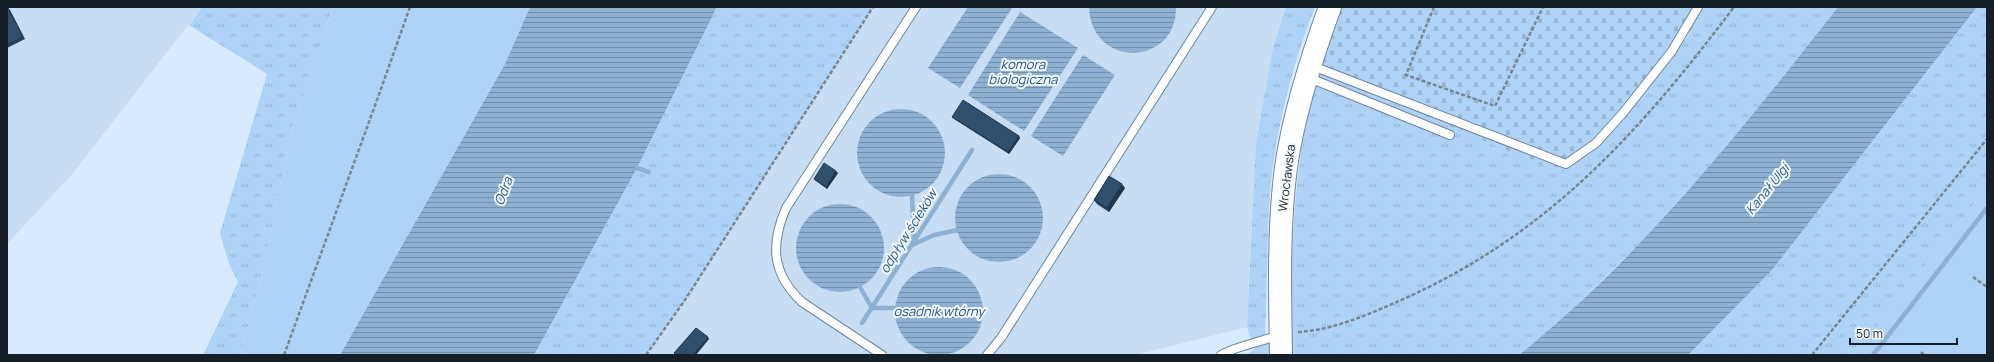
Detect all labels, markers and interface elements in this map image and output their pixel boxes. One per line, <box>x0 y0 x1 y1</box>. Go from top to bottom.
water label: komora biologiczna <box>989 55 1058 88</box>
street label: Wrocławska <box>1274 143 1299 213</box>
water label: Kanał Ulgi <box>1741 158 1794 218</box>
water label: Odra <box>490 174 517 208</box>
water label: odpływ ścieków <box>875 184 942 276</box>
water label: osadnik wtórny <box>894 302 987 320</box>
scale bar <box>1850 320 1957 346</box>
text: 50 m <box>1856 325 1883 342</box>

